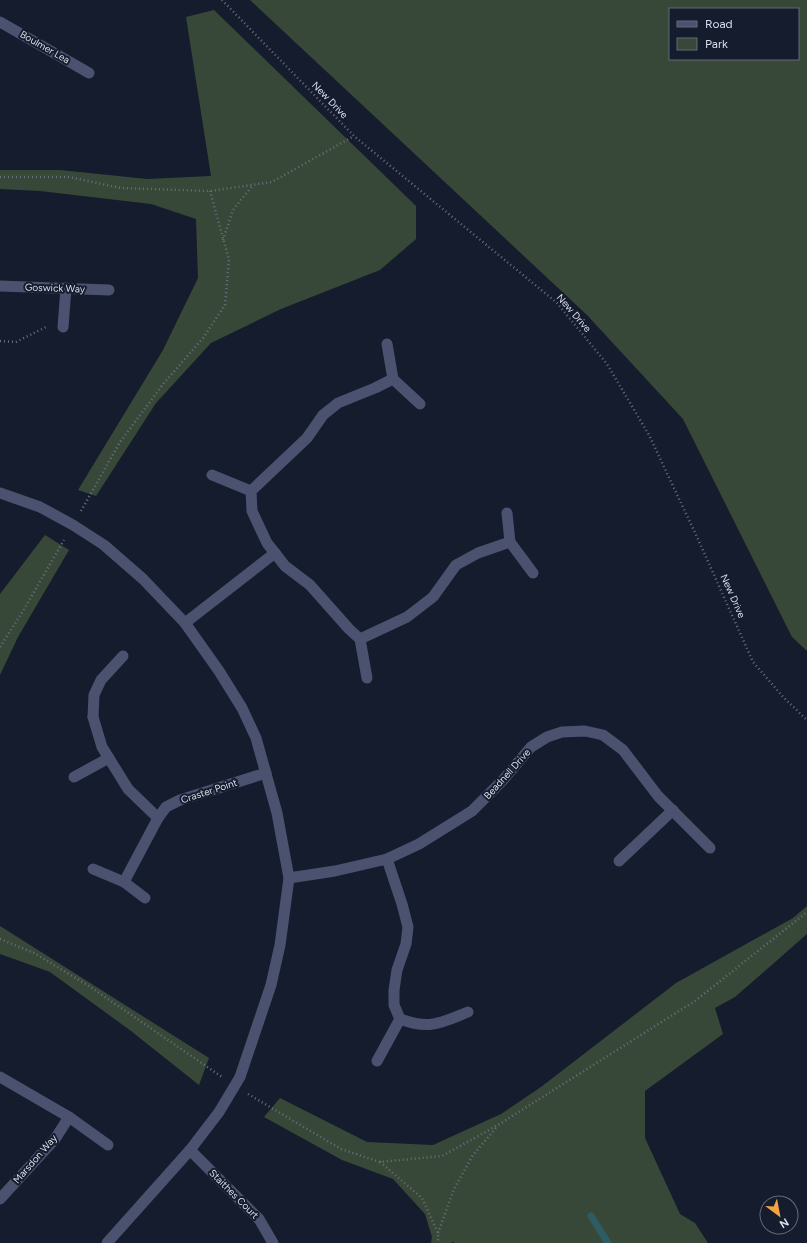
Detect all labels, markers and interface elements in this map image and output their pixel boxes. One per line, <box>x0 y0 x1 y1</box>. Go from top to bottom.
legend <box>669 8 799 60</box>
text: Road <box>705 17 733 31</box>
street label: Boulmer Lea <box>18 28 72 66</box>
text: Park <box>705 37 728 51</box>
street label: New Drive <box>309 79 351 122</box>
street label: Goswick Way <box>25 280 86 296</box>
street label: New Drive <box>554 291 595 335</box>
street label: New Drive <box>718 572 749 620</box>
street label: Beadnell Drive <box>481 746 533 802</box>
street label: Craster Point <box>179 776 239 806</box>
street label: Marsdon Way <box>10 1131 60 1186</box>
street label: Staithes Court <box>206 1166 262 1222</box>
north arrow <box>759 1195 799 1235</box>
text: N <box>777 1215 791 1231</box>

